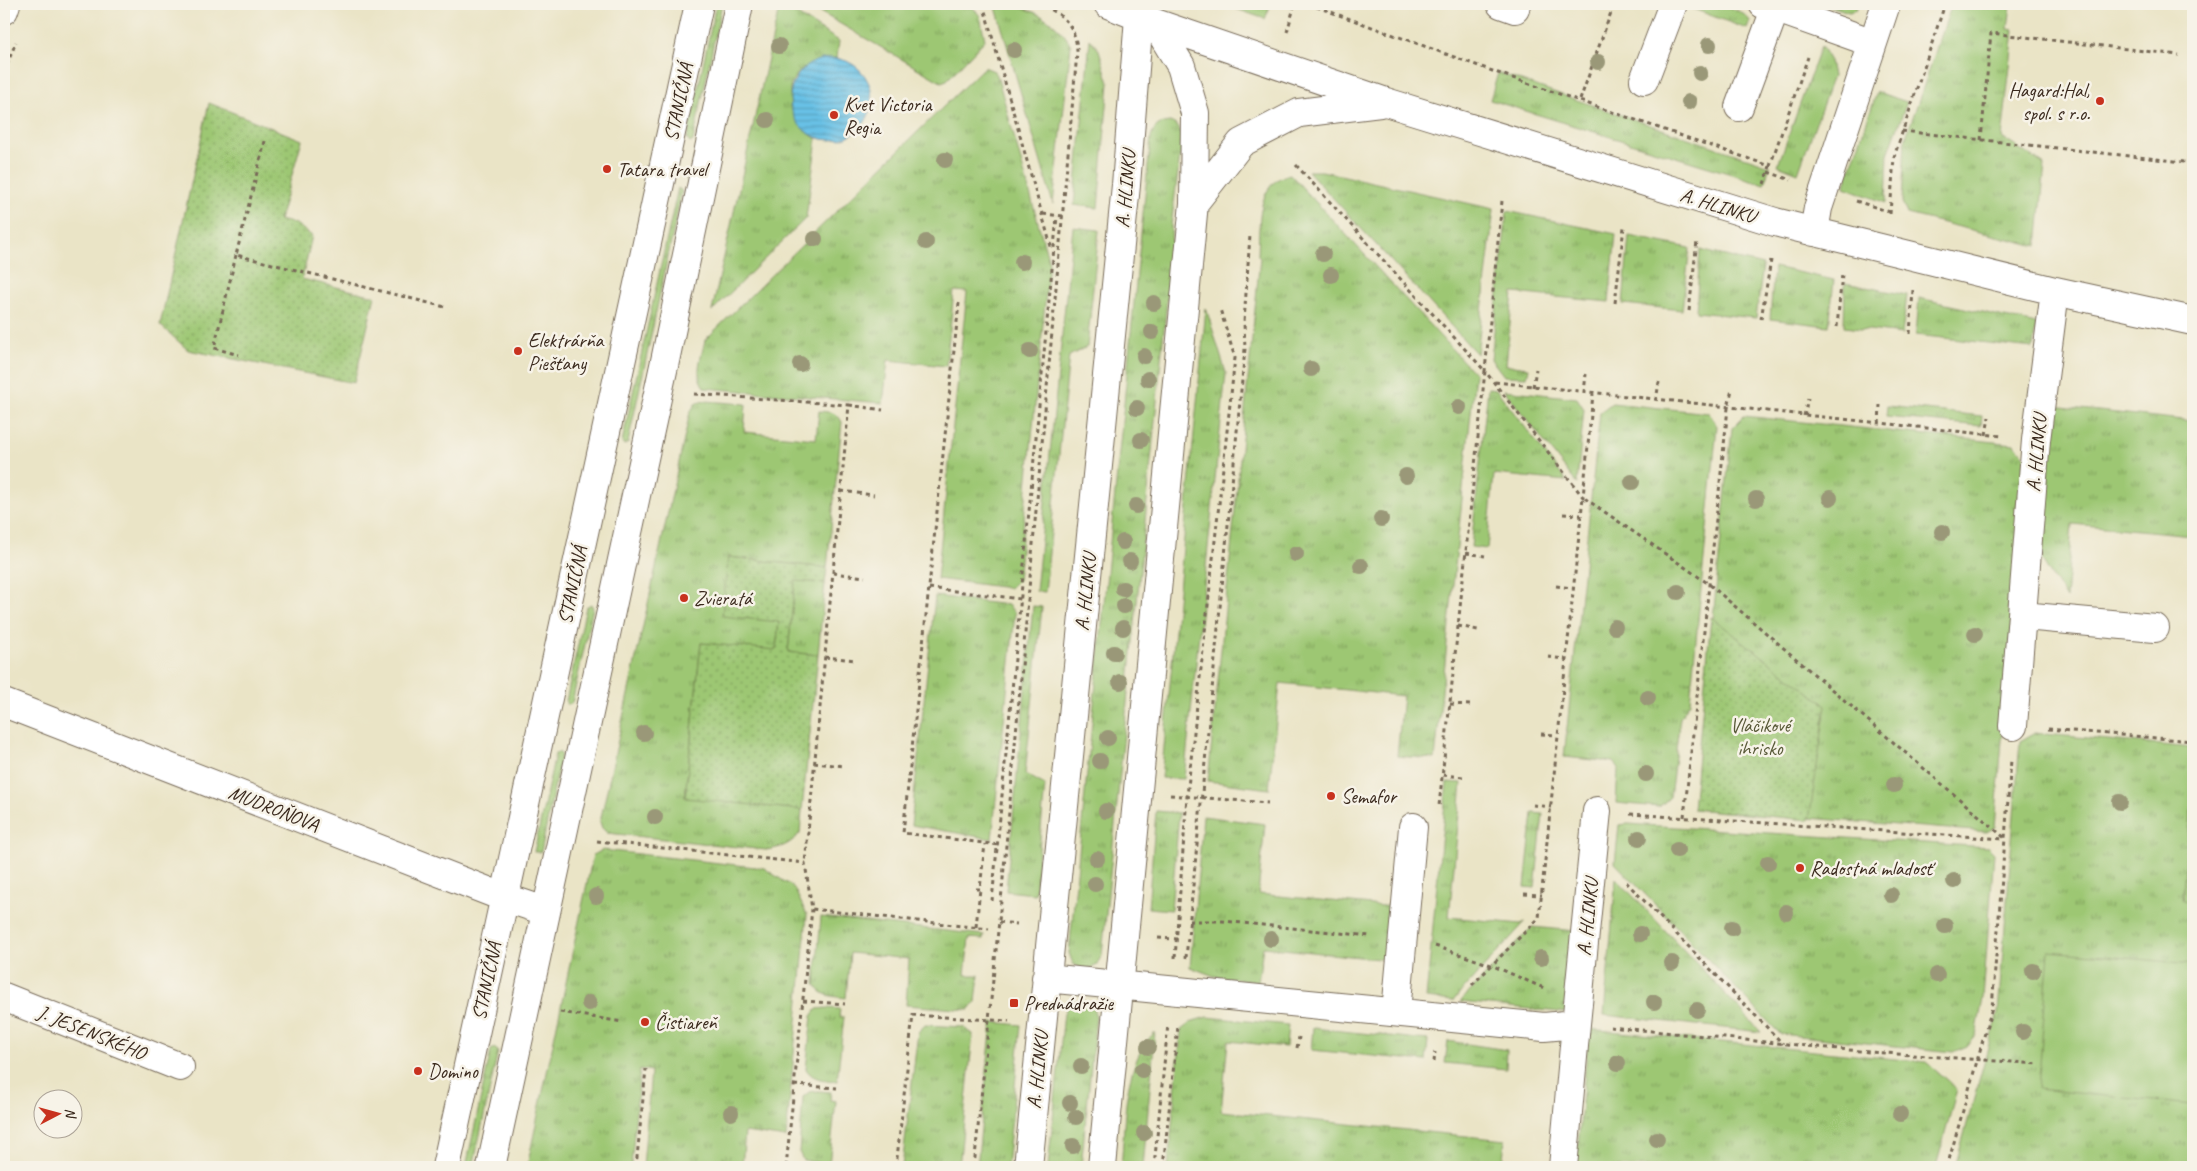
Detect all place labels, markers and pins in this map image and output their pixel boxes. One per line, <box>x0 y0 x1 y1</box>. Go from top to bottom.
place label: Hagard:Hal, spol. s r.o. <box>2009 78 2090 126</box>
place label: Kvet Victoria Regia <box>844 92 934 140</box>
marker: Hagard:Hal, spol. s r.o. <box>2094 95 2106 107</box>
marker: Kvet Victoria Regia <box>828 109 840 121</box>
place label: Tatara travel <box>617 157 711 182</box>
marker: Tatara travel <box>601 163 613 175</box>
place label: Elektrárňa Piešťany <box>528 328 605 376</box>
marker: Elektrárňa Piešťany <box>512 345 524 357</box>
place label: Zvieratá <box>694 586 754 611</box>
marker: Zvieratá <box>678 592 690 604</box>
place label: Semafor <box>1341 784 1398 809</box>
marker: Semafor <box>1325 790 1337 802</box>
place label: Radostná mladosť <box>1810 856 1936 881</box>
marker: Radostná mladosť <box>1794 862 1806 874</box>
place label: Prednádražie <box>1024 991 1114 1016</box>
marker: Prednádražie <box>1008 997 1020 1009</box>
place label: Čistiareň <box>655 1010 718 1035</box>
marker: Čistiareň <box>639 1016 651 1028</box>
place label: Domino <box>428 1059 479 1084</box>
marker: Domino <box>412 1065 424 1077</box>

